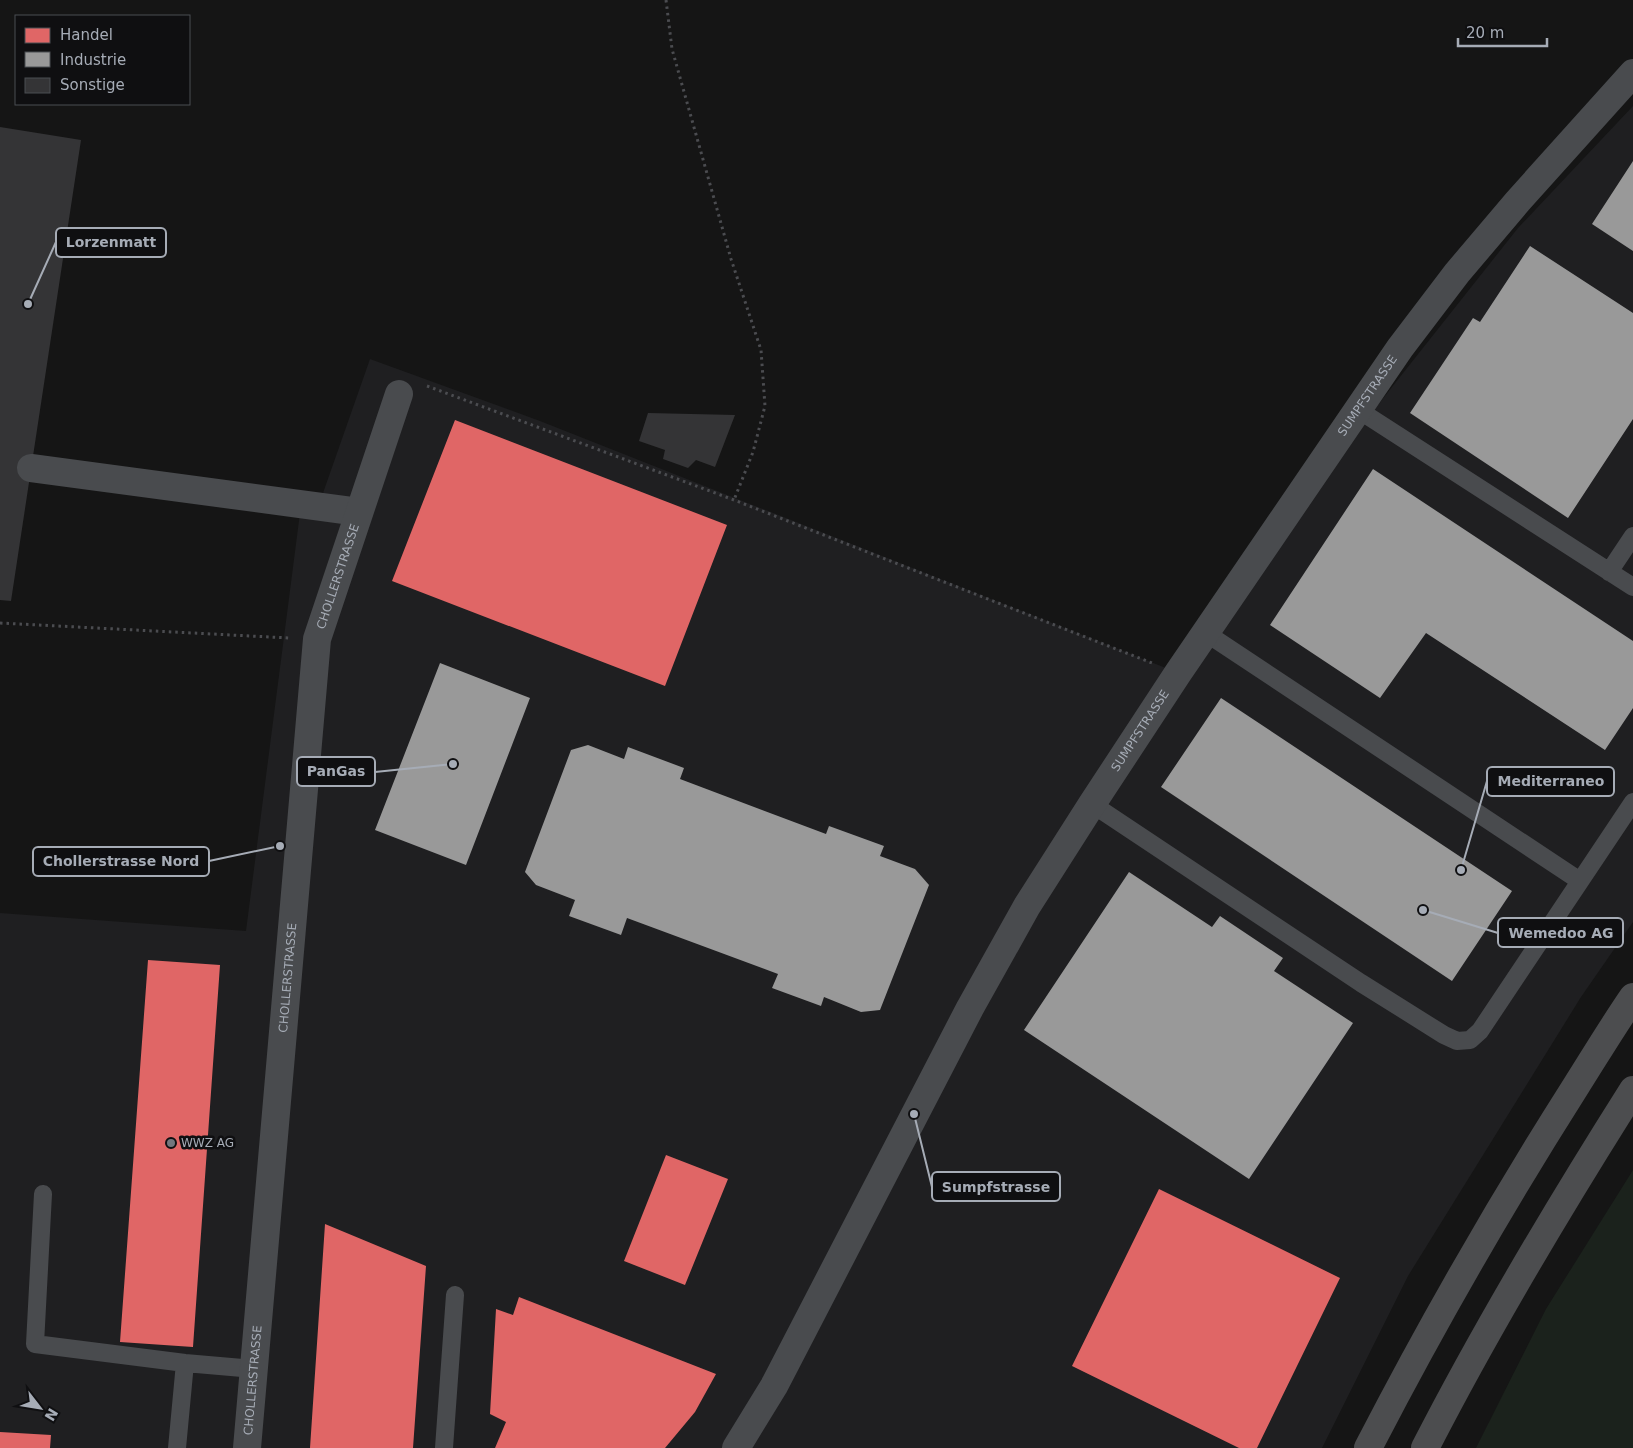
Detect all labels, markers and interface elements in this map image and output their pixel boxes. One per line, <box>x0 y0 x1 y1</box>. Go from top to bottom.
legend <box>15 15 190 105</box>
scale bar <box>1458 15 1547 47</box>
text: 20 m <box>1466 24 1504 42</box>
text: Handel <box>60 26 113 44</box>
text: Industrie <box>60 51 126 69</box>
text: Sonstige <box>60 76 125 94</box>
callout: Lorzenmatt <box>56 228 166 257</box>
text: Lorzenmatt <box>66 234 157 250</box>
street label: SUMPFSTRASSE <box>1335 353 1400 439</box>
street label: CHOLLERSTRASSE <box>314 522 362 631</box>
street label: SUMPFSTRASSE <box>1108 687 1172 774</box>
callout: PanGas <box>297 757 375 786</box>
text: PanGas <box>307 763 365 779</box>
callout: Mediterraneo <box>1487 767 1614 796</box>
text: Mediterraneo <box>1498 773 1605 789</box>
callout: Chollerstrasse Nord <box>33 847 209 876</box>
text: Chollerstrasse Nord <box>43 853 199 869</box>
callout: Wemedoo AG <box>1498 918 1623 947</box>
street label: CHOLLERSTRASSE <box>276 922 299 1033</box>
text: Wemedoo AG <box>1509 925 1613 941</box>
place label: WWZ AG <box>181 1136 234 1150</box>
marker: WWZ AG <box>165 1137 177 1149</box>
callout: Sumpfstrasse <box>932 1172 1060 1201</box>
text: Sumpfstrasse <box>942 1179 1050 1195</box>
street label: CHOLLERSTRASSE <box>241 1325 265 1436</box>
north arrow <box>15 1383 65 1433</box>
text: N <box>41 1406 61 1424</box>

